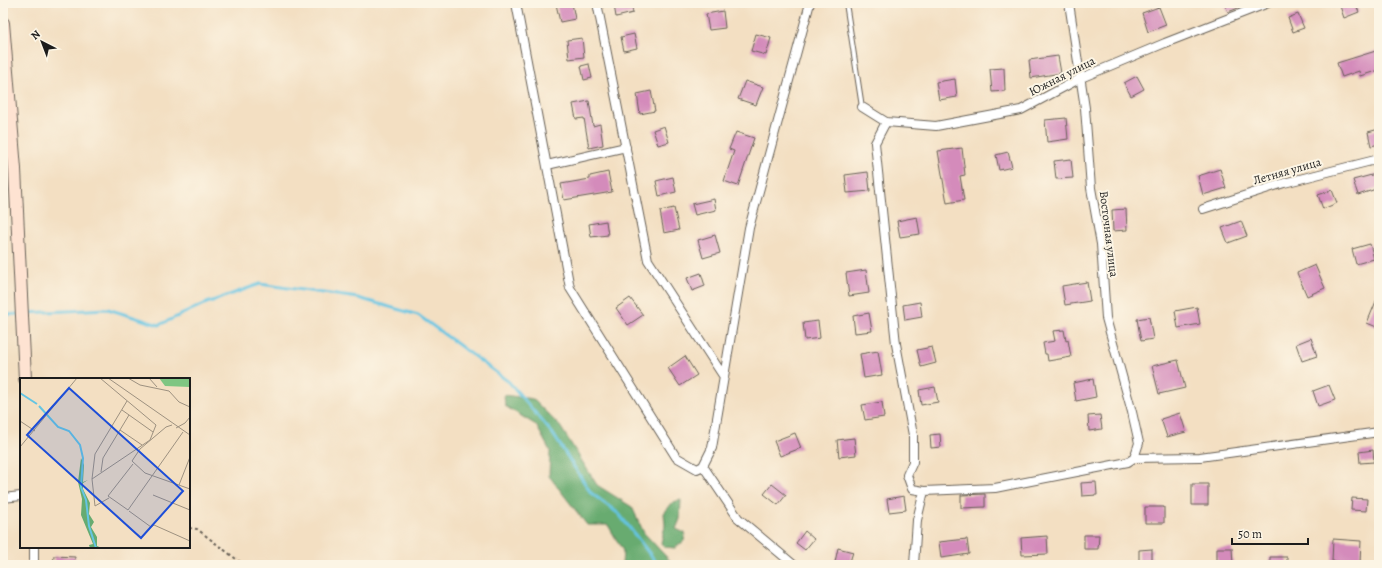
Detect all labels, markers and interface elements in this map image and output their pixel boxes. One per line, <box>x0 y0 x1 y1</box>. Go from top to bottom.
north arrow <box>22 22 62 62</box>
text: N <box>28 27 44 43</box>
street label: Южная улица <box>1026 52 1098 100</box>
street label: Летняя улица <box>1251 154 1323 188</box>
street label: Восточная улица <box>1096 190 1122 279</box>
inset map <box>20 378 190 548</box>
scale bar <box>1232 520 1308 546</box>
text: 50 m <box>1238 526 1262 542</box>

